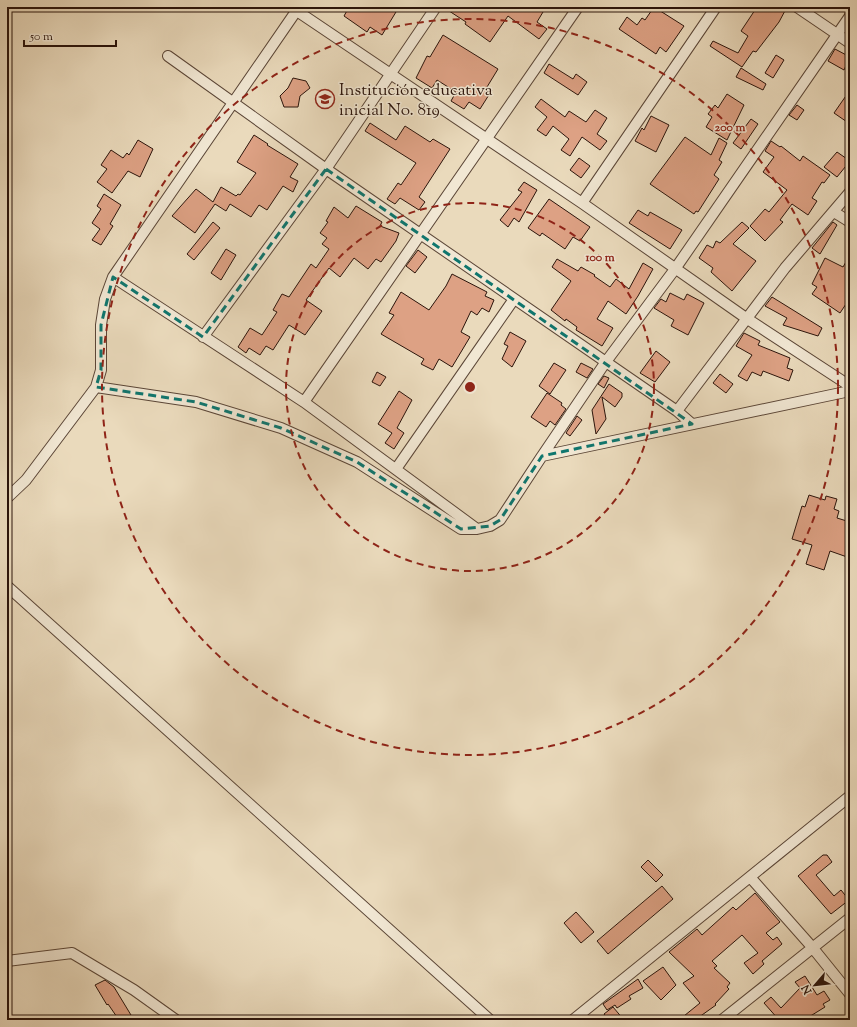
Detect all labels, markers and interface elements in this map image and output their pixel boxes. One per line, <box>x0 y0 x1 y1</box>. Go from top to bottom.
scale bar <box>24 22 116 48</box>
text: 50 m <box>29 28 53 46</box>
place label: Institución educativa inicial No. 819 <box>339 79 493 123</box>
school or university icon: Institución educativa inicial No. 819 <box>314 88 336 110</box>
text: 200 m <box>715 119 745 137</box>
text: 100 m <box>584 249 615 267</box>
centre of rings <box>463 380 477 394</box>
north arrow <box>795 965 835 1005</box>
text: N <box>798 981 817 998</box>

